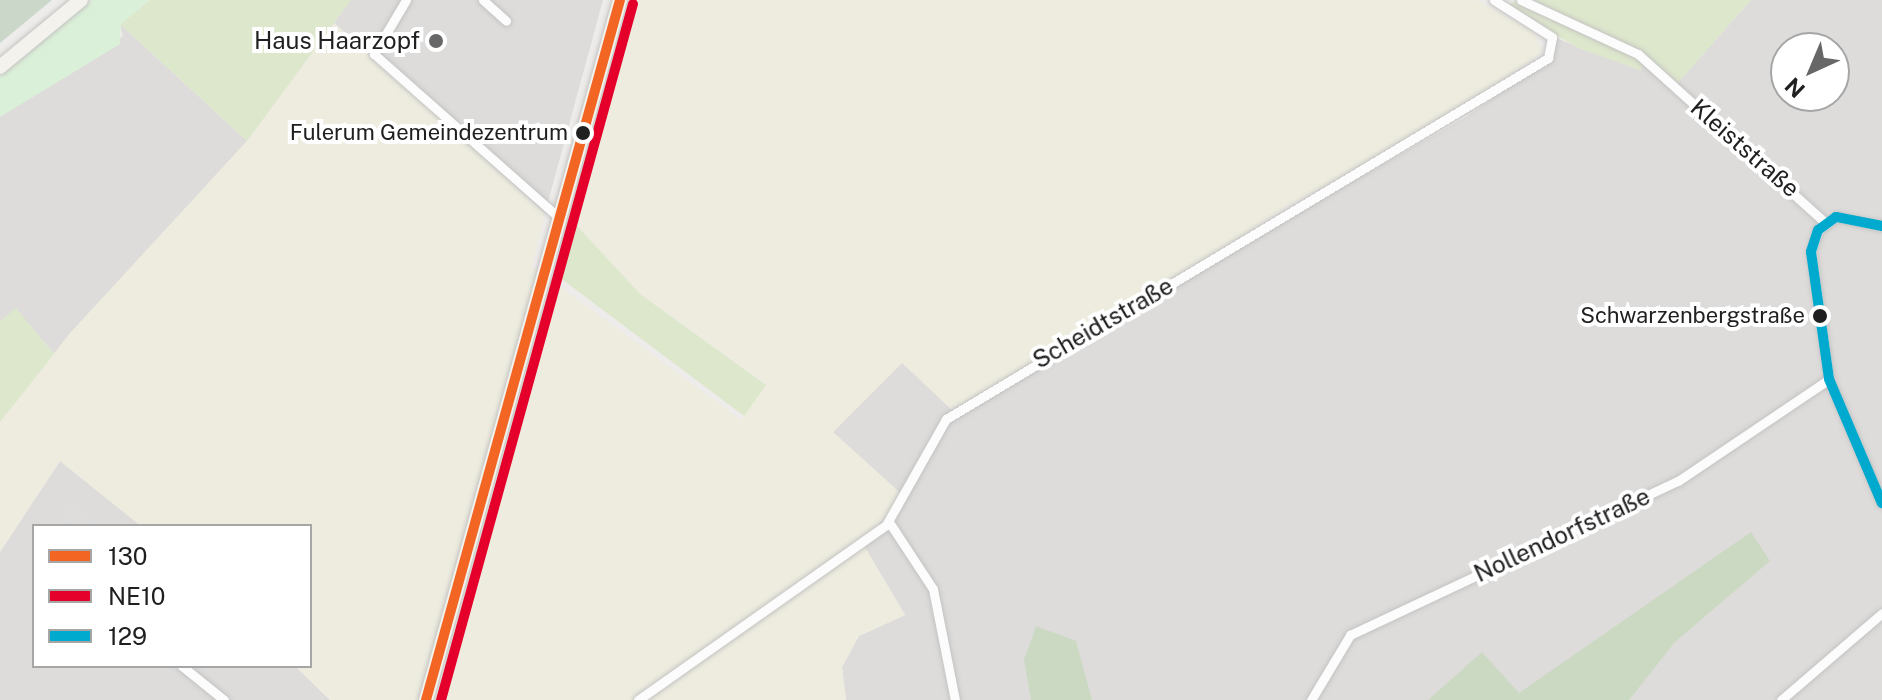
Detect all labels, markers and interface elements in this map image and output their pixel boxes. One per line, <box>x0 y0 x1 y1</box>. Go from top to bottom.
place label: Haus Haarzopf <box>254 27 420 55</box>
marker: Haus Haarzopf <box>427 32 445 50</box>
north arrow <box>1770 32 1850 112</box>
text: N <box>1779 72 1810 103</box>
street label: Kleiststraße <box>1685 93 1805 203</box>
place label: Fulerum Gemeindezentrum <box>290 120 568 146</box>
marker: Fulerum Gemeindezentrum <box>575 125 591 141</box>
street label: Scheidtstraße <box>1028 271 1178 375</box>
place label: Schwarzenbergstraße <box>1580 303 1805 329</box>
marker: Schwarzenbergstraße <box>1812 308 1828 324</box>
street label: Nollendorfstraße <box>1470 482 1654 588</box>
legend <box>32 524 312 668</box>
text: 130 <box>108 542 147 570</box>
text: NE10 <box>108 582 165 610</box>
text: 129 <box>108 622 147 650</box>

